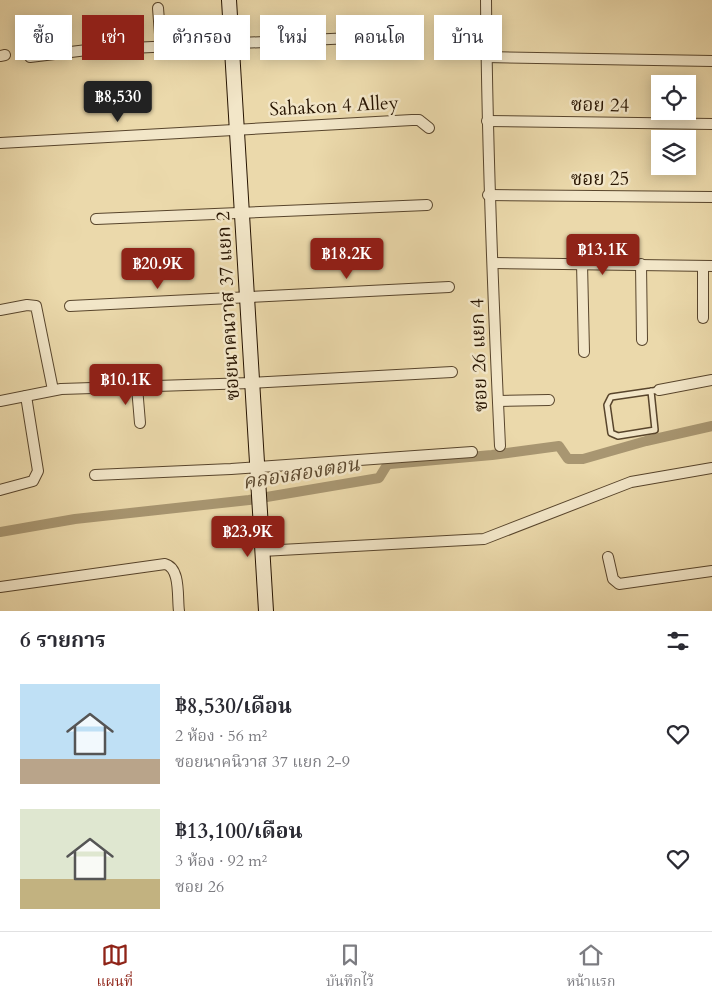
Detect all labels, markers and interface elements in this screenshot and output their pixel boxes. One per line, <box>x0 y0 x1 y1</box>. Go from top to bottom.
chip: ซื้อ <box>15 15 72 60</box>
chip: เช่า <box>82 15 144 60</box>
chip: ตัวกรอง <box>154 15 250 60</box>
chip: ใหม่ <box>260 15 326 60</box>
chip: คอนโด <box>336 15 424 60</box>
chip: บ้าน <box>434 15 502 60</box>
map controls <box>651 75 696 175</box>
button: locate <box>651 75 696 120</box>
pin: ฿8,530 <box>77 80 159 123</box>
text: ฿8,530 <box>95 86 141 108</box>
street label: Sahakon 4 Alley <box>269 90 399 122</box>
street label: ซอย 24 <box>571 91 630 119</box>
button: layers <box>651 130 696 175</box>
street label: ซอย 25 <box>571 166 629 192</box>
street label: ซอยนาคนวาส 37 แยก 2 <box>210 210 246 401</box>
pin: ฿13.1K <box>562 234 644 276</box>
pin: ฿18.2K <box>306 238 388 280</box>
text: ฿13.1K <box>577 239 629 261</box>
text: ฿18.2K <box>321 243 373 265</box>
pin: ฿20.9K <box>117 248 199 290</box>
text: ฿20.9K <box>132 253 184 275</box>
street label: ซอย 26 แยก 4 <box>464 297 494 412</box>
pin: ฿10.1K <box>85 364 167 406</box>
text: ฿10.1K <box>100 369 152 391</box>
water label: คลองสองตอน <box>241 450 362 496</box>
pin: ฿23.9K <box>207 516 289 558</box>
text: ฿23.9K <box>222 521 274 543</box>
text: 6 รายการ <box>20 626 106 655</box>
icon: filters <box>664 627 692 655</box>
text: ฿8,530/เดือน <box>175 692 292 721</box>
icon: home <box>60 704 120 764</box>
icon: heart <box>664 720 692 748</box>
text: 2 ห้อง · 56 m² <box>175 725 267 747</box>
text: ซอยนาคนิวาส 37 แยก 2-9 <box>175 751 350 773</box>
text: ฿13,100/เดือน <box>175 817 303 846</box>
icon: home <box>60 829 120 889</box>
icon: heart <box>664 845 692 873</box>
text: 3 ห้อง · 92 m² <box>175 850 267 872</box>
text: ซอย 26 <box>175 876 224 898</box>
tab: แผนที่ <box>96 941 133 993</box>
tab: บันทึกไว้ <box>326 941 374 993</box>
tab: หน้าแรก <box>567 941 616 993</box>

